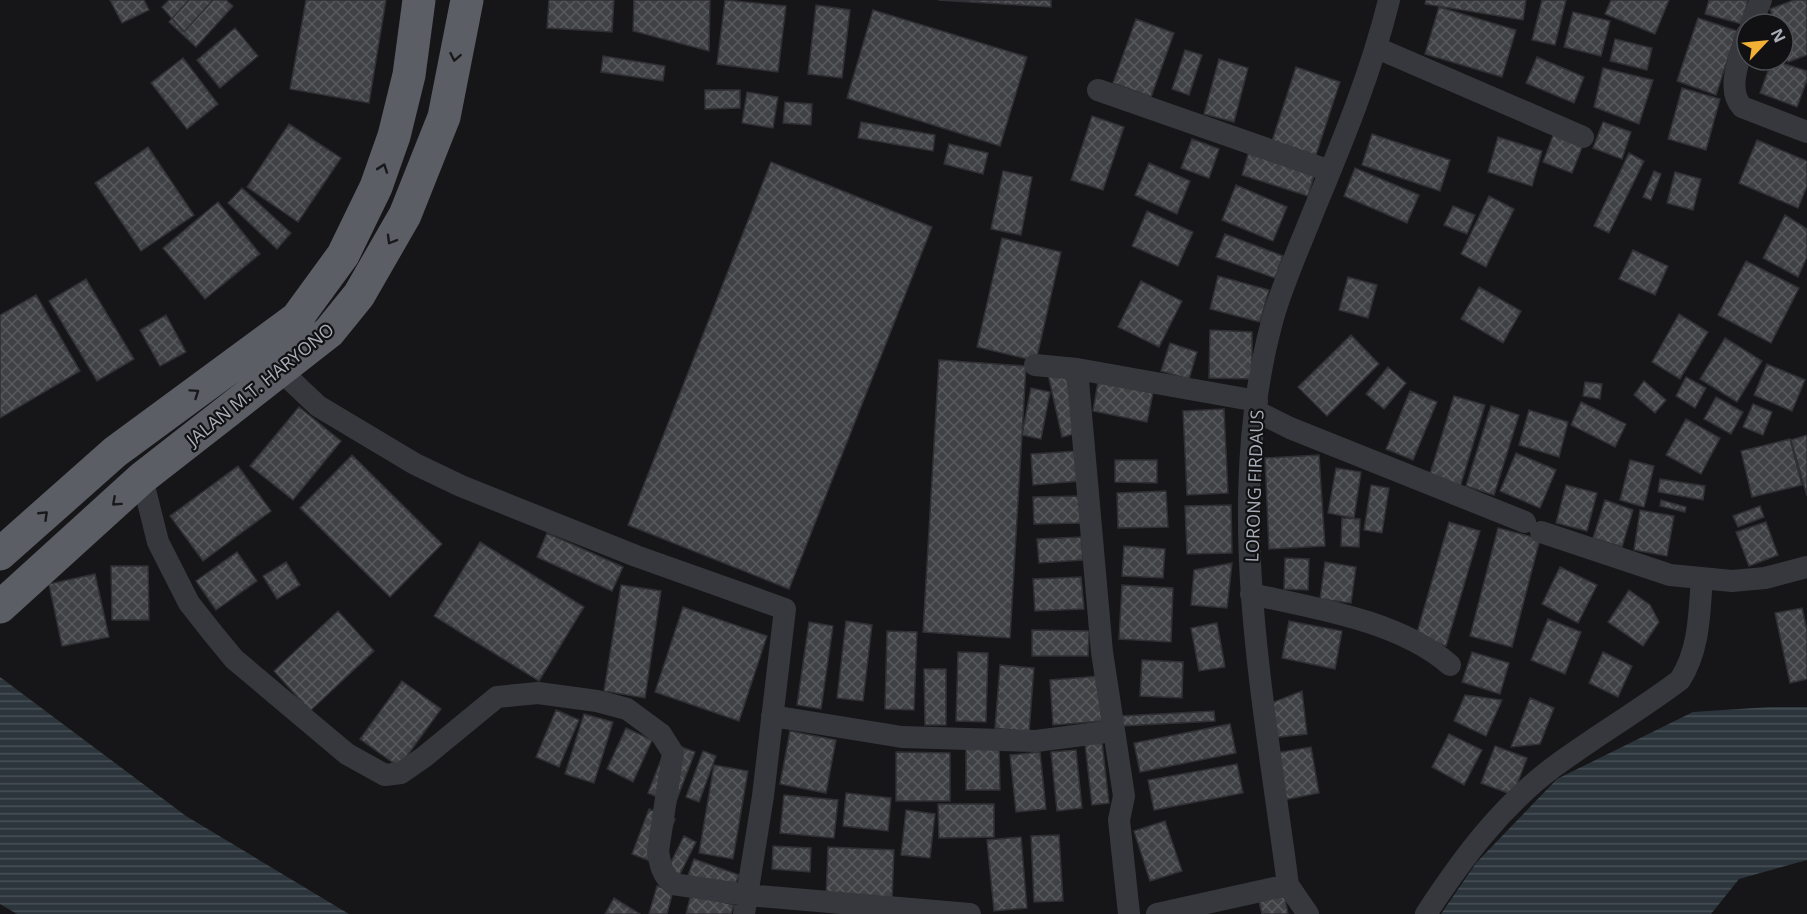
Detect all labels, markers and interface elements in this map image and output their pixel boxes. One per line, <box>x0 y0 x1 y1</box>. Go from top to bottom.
north arrow <box>1735 12 1795 72</box>
text: N <box>1766 25 1791 46</box>
one-way arrow <box>449 52 462 62</box>
one-way arrow <box>375 163 388 174</box>
one-way arrow <box>387 234 398 244</box>
street label: JALAN M.T. HARYONO <box>180 317 339 452</box>
one-way arrow <box>189 390 200 401</box>
street label: LORONG FIRDAUS <box>1239 409 1269 563</box>
one-way arrow <box>112 495 123 506</box>
one-way arrow <box>36 512 47 523</box>

